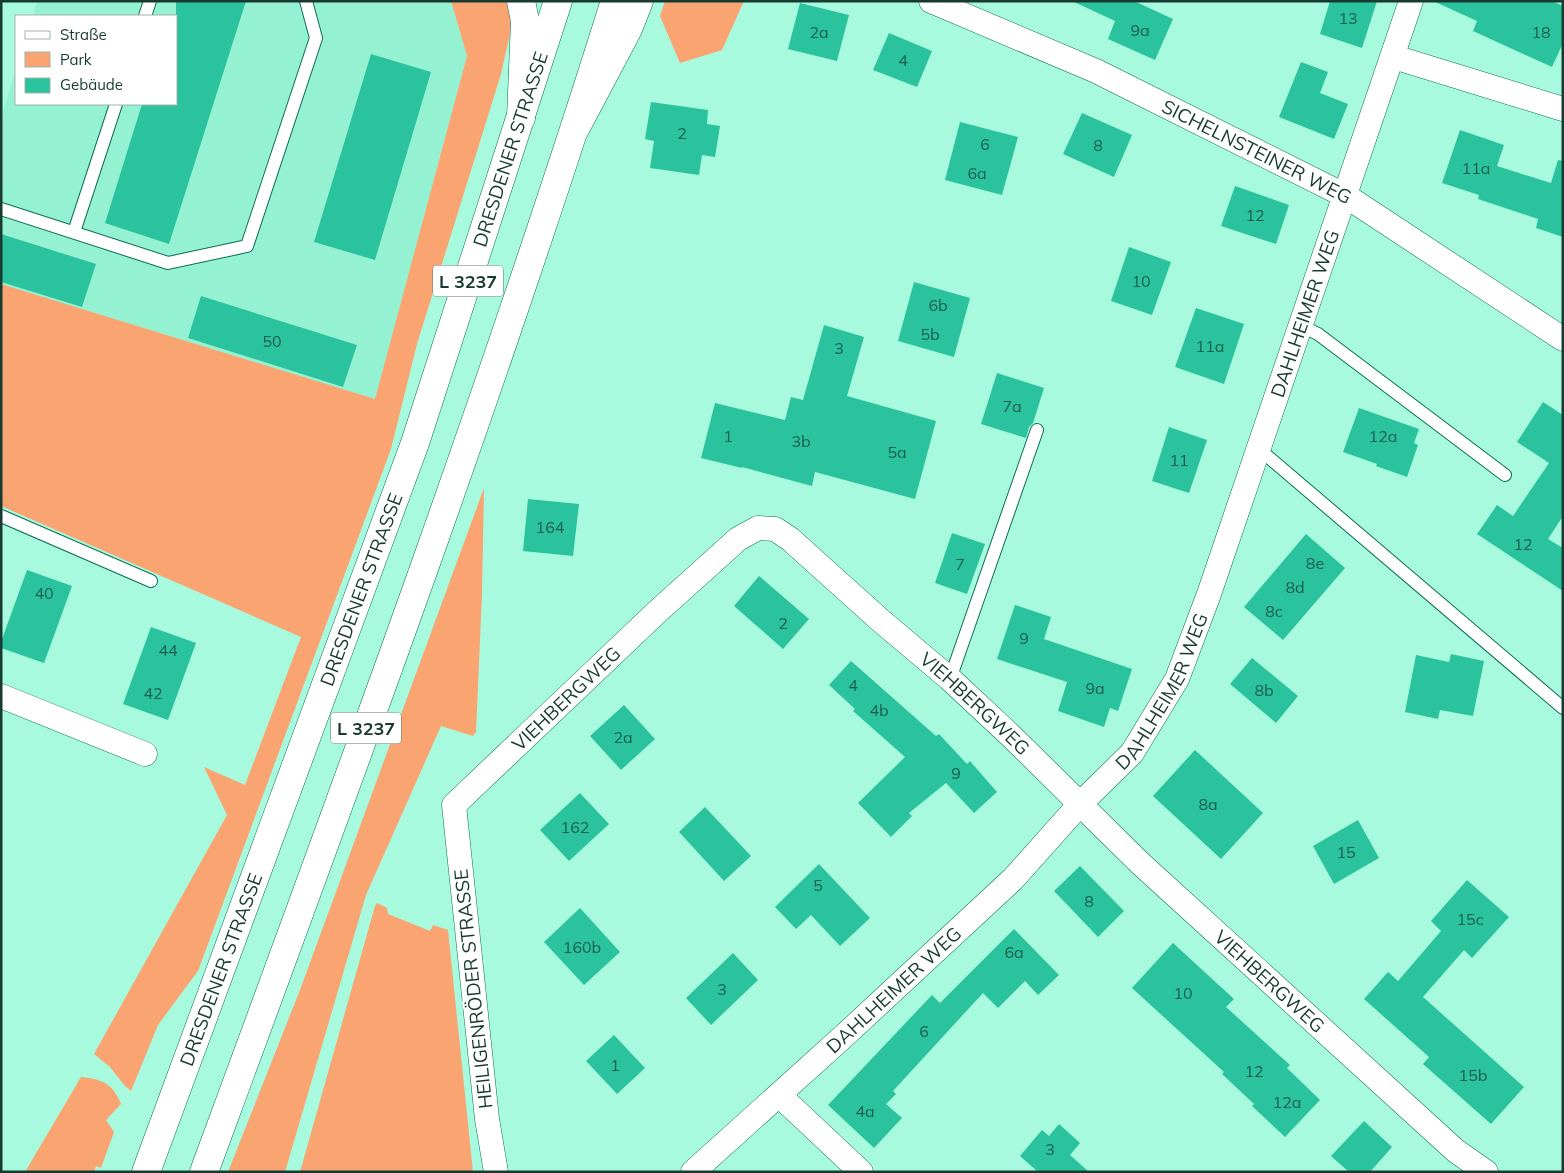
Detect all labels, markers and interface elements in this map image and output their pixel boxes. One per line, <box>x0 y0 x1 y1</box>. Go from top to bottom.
house number: 13 <box>1338 8 1358 28</box>
legend <box>15 15 178 105</box>
house number: 9a <box>1130 20 1150 40</box>
house number: 2a <box>809 22 829 42</box>
house number: 18 <box>1531 22 1551 42</box>
text: Straße <box>60 25 107 44</box>
street label: DRESDENER STRASSE <box>467 48 553 250</box>
text: Park <box>60 50 92 69</box>
house number: 4 <box>898 50 908 70</box>
text: Gebäude <box>60 75 123 94</box>
street label: SICHELNSTEINER WEG <box>1158 94 1356 209</box>
house number: 2 <box>677 123 687 143</box>
house number: 6 <box>980 134 990 154</box>
house number: 8 <box>1093 135 1103 155</box>
house number: 11a <box>1462 158 1490 178</box>
house number: 6a <box>967 163 987 183</box>
house number: 12 <box>1245 205 1265 225</box>
street label: DAHLHEIMER WEG <box>1265 227 1344 400</box>
road number: L 3237 <box>433 266 503 296</box>
house number: 10 <box>1131 271 1151 291</box>
house number: 6b <box>928 295 948 315</box>
house number: 5b <box>920 324 940 344</box>
house number: 50 <box>262 331 282 351</box>
house number: 11a <box>1196 336 1224 356</box>
house number: 3 <box>834 338 844 358</box>
house number: 7a <box>1002 396 1022 416</box>
house number: 1 <box>723 426 733 446</box>
house number: 12a <box>1369 426 1397 446</box>
house number: 3b <box>791 431 811 451</box>
house number: 5a <box>887 442 907 462</box>
house number: 11 <box>1169 450 1189 470</box>
street label: DRESDENER STRASSE <box>314 490 408 689</box>
house number: 164 <box>536 517 565 537</box>
house number: 12 <box>1513 534 1533 554</box>
house number: 8e <box>1306 553 1324 573</box>
house number: 7 <box>955 554 965 574</box>
house number: 8d <box>1285 577 1305 597</box>
house number: 40 <box>34 583 54 603</box>
house number: 8c <box>1265 601 1283 621</box>
street label: DAHLHEIMER WEG <box>1110 609 1213 775</box>
house number: 2 <box>778 613 788 633</box>
house number: 9 <box>1019 628 1029 648</box>
house number: 44 <box>158 640 178 660</box>
street label: VIEHBERGWEG <box>507 641 625 756</box>
street label: VIEHBERGWEG <box>915 647 1035 760</box>
house number: 4 <box>848 675 858 695</box>
house number: 9a <box>1085 678 1105 698</box>
house number: 8b <box>1254 680 1274 700</box>
house number: 42 <box>143 683 163 703</box>
house number: 4b <box>869 700 889 720</box>
road number: L 3237 <box>331 712 401 744</box>
house number: 2a <box>613 727 633 747</box>
house number: 9 <box>951 763 961 783</box>
house number: 8a <box>1198 794 1218 814</box>
house number: 162 <box>561 817 589 837</box>
house number: 15 <box>1336 842 1356 862</box>
street label: HEILIGENRÖDER STRASSE <box>448 868 498 1110</box>
street label: DRESDENER STRASSE <box>174 870 267 1069</box>
house number: 5 <box>813 875 823 895</box>
house number: 8 <box>1084 891 1094 911</box>
house number: 15c <box>1456 909 1484 929</box>
street label: DAHLHEIMER WEG <box>821 921 966 1058</box>
street label: VIEHBERGWEG <box>1209 925 1330 1037</box>
house number: 160b <box>563 937 601 957</box>
house number: 6a <box>1004 942 1024 962</box>
house number: 3 <box>717 979 727 999</box>
house number: 10 <box>1173 983 1193 1003</box>
house number: 6 <box>919 1021 929 1041</box>
house number: 1 <box>610 1055 620 1075</box>
house number: 12 <box>1244 1061 1264 1081</box>
house number: 15b <box>1459 1065 1487 1085</box>
house number: 12a <box>1273 1092 1301 1112</box>
house number: 4a <box>855 1101 875 1121</box>
house number: 3 <box>1045 1139 1055 1159</box>

